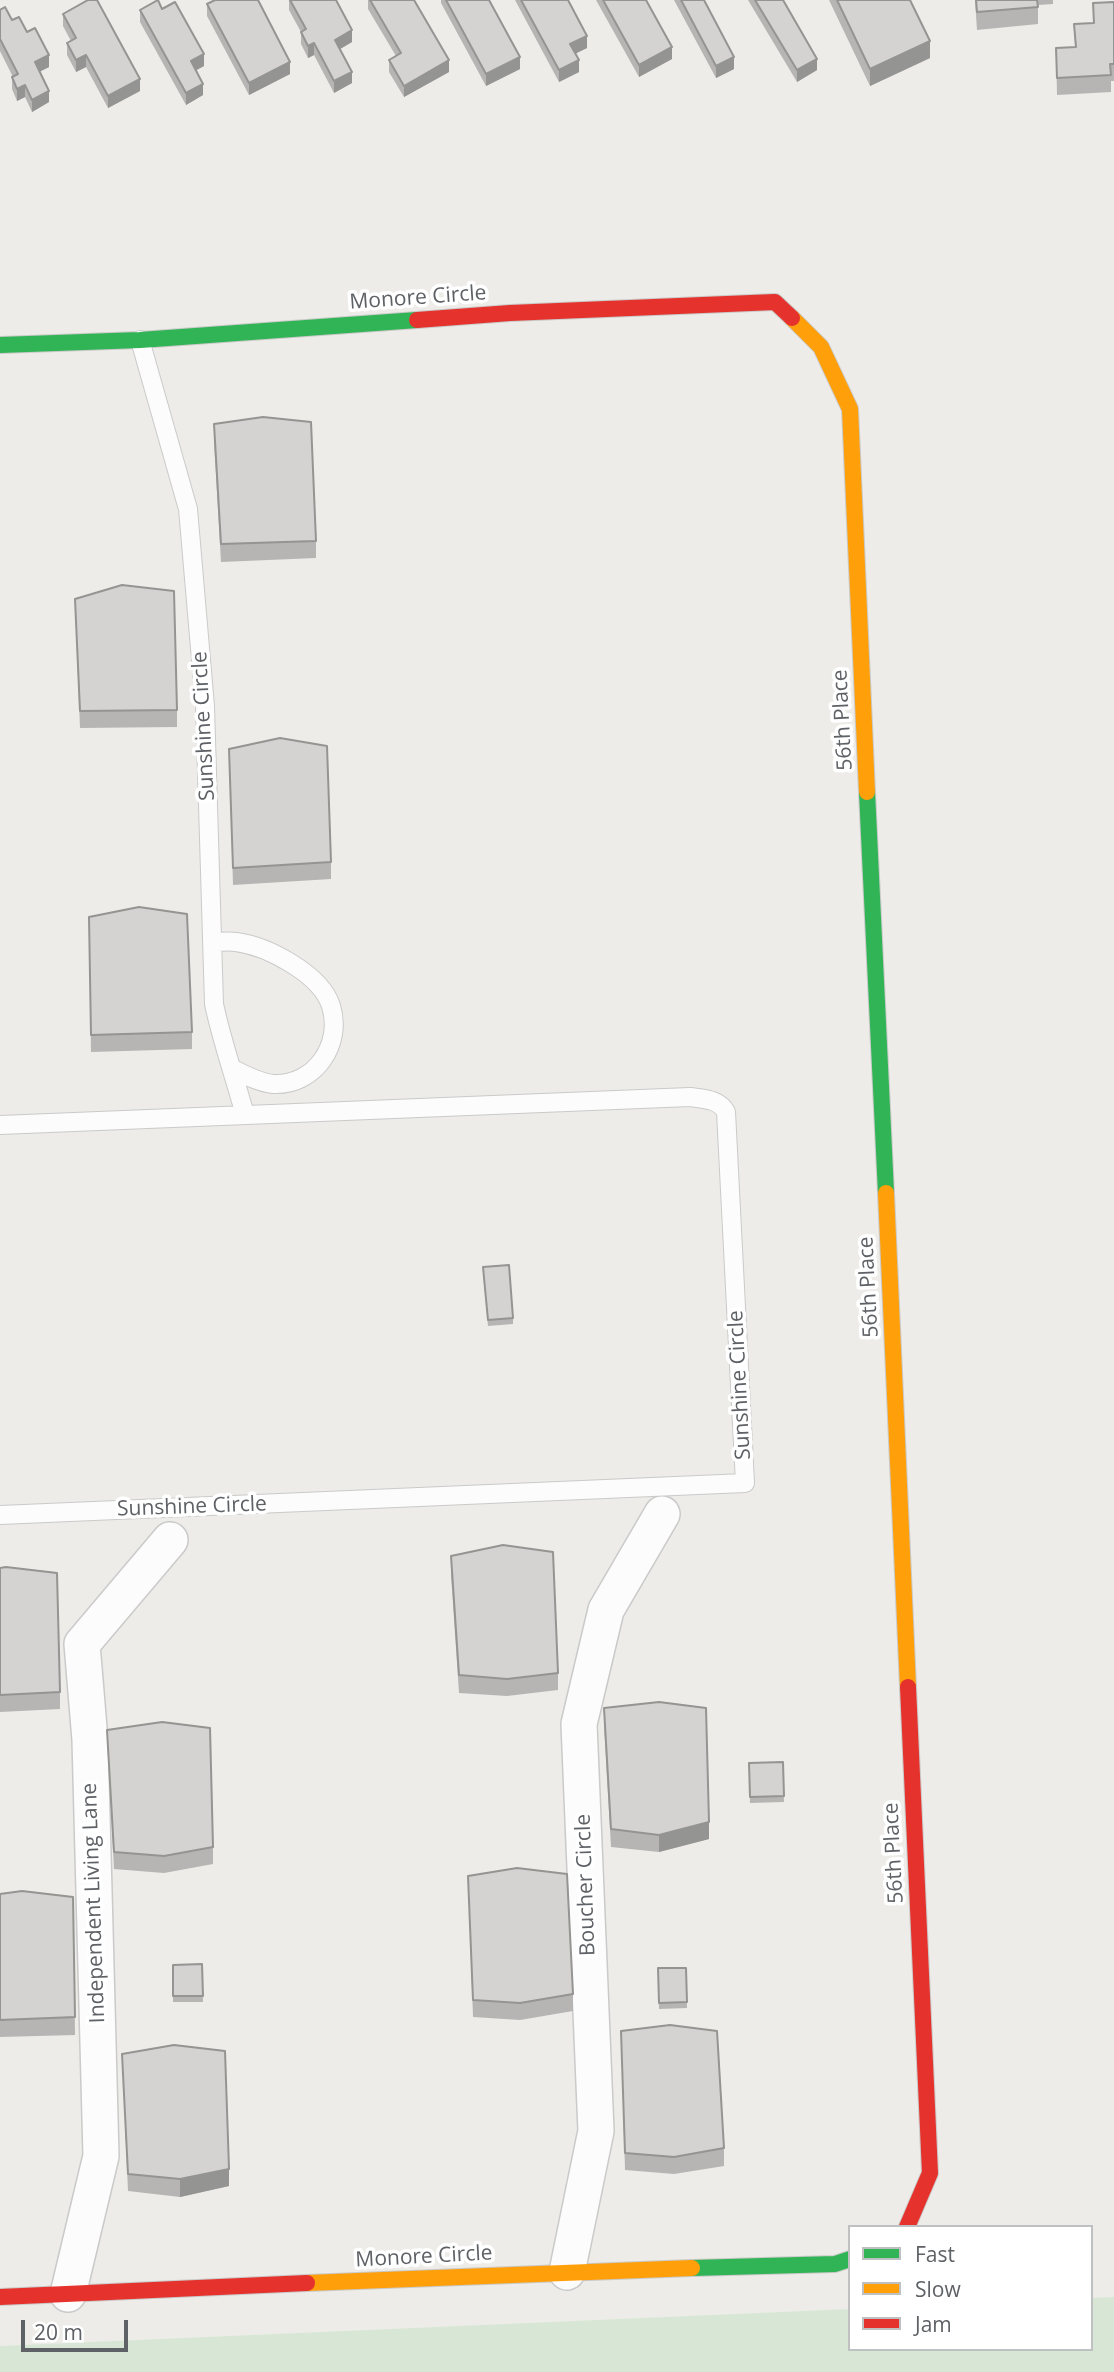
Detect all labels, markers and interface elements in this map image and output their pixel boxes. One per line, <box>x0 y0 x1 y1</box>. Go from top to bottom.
street label: Monore Circle <box>349 281 487 315</box>
street label: Sunshine Circle <box>187 651 221 801</box>
street label: 56th Place <box>828 669 858 771</box>
street label: 56th Place <box>854 1236 884 1338</box>
street label: Sunshine Circle <box>723 1310 757 1460</box>
street label: Sunshine Circle <box>117 1492 267 1522</box>
street label: Independent Living Lane <box>77 1782 111 2024</box>
street label: 56th Place <box>879 1802 909 1904</box>
street label: Boucher Circle <box>571 1814 601 1956</box>
legend <box>848 2225 1093 2351</box>
text: Fast <box>915 2240 955 2268</box>
street label: Monore Circle <box>355 2241 493 2273</box>
text: Slow <box>915 2275 961 2303</box>
scale bar <box>24 2306 131 2350</box>
text: Jam <box>915 2310 952 2338</box>
text: 20 m <box>34 2318 83 2346</box>

